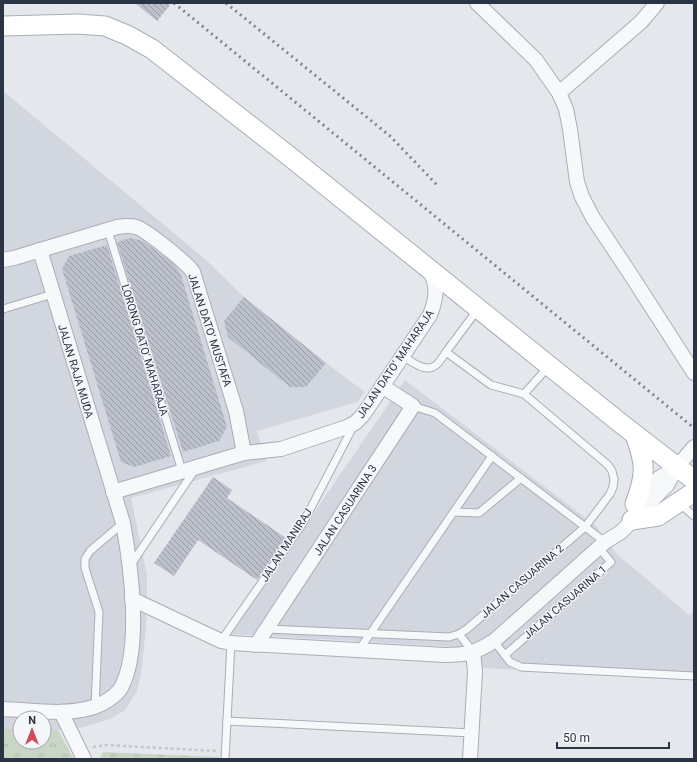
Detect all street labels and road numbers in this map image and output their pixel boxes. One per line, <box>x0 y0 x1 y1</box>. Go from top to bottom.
street label: JALAN DATO' MUSTAFA <box>185 272 234 389</box>
street label: LORONG DATO' MAHARAJA <box>118 283 171 418</box>
street label: JALAN DATO' MAHARAJA <box>354 307 437 421</box>
street label: JALAN RAJA MUDA <box>55 323 96 421</box>
street label: JALAN CASUARINA 3 <box>311 462 380 558</box>
street label: JALAN MANIRAJ <box>258 506 315 584</box>
street label: JALAN CASUARINA 2 <box>478 542 567 621</box>
street label: JALAN CASUARINA 1 <box>521 563 610 642</box>

